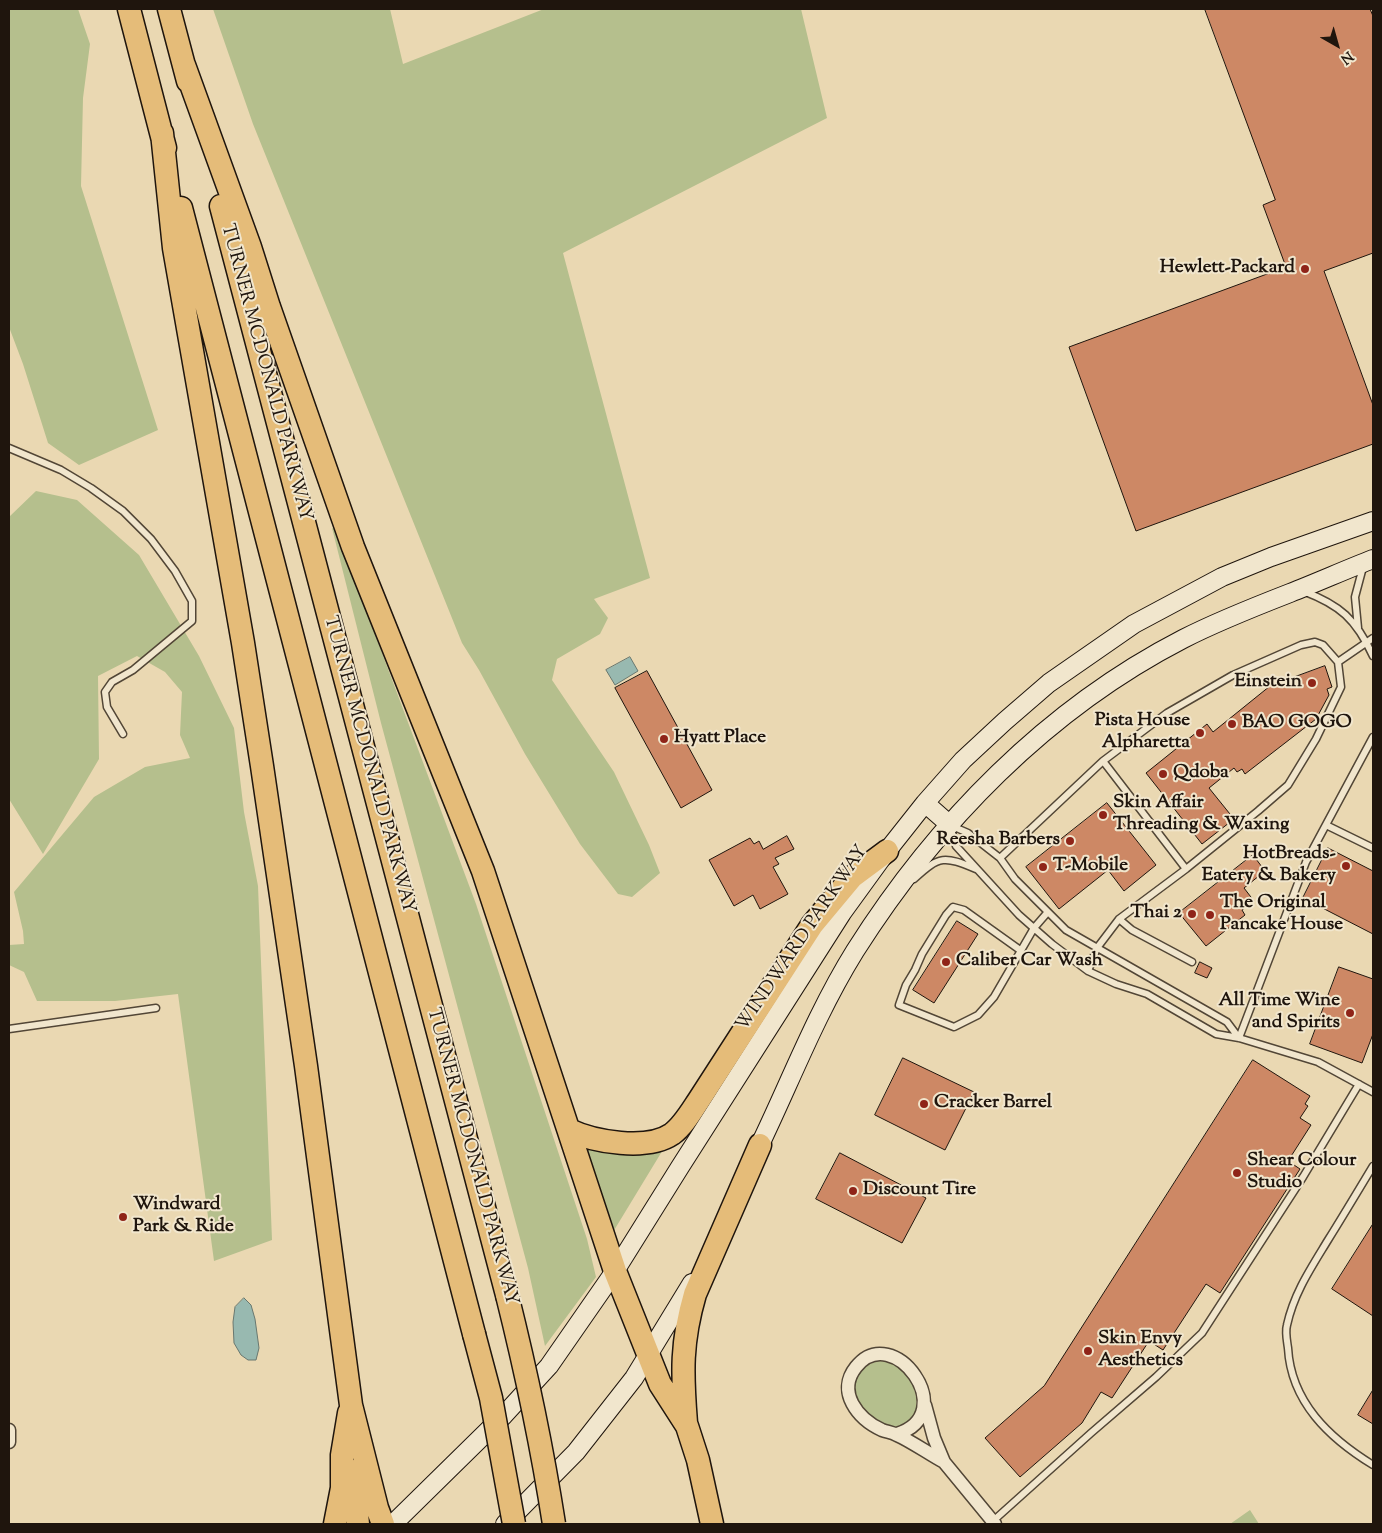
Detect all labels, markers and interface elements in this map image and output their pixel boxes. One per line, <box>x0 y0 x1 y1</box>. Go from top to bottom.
north arrow <box>1312 20 1362 70</box>
text: N <box>1336 45 1357 68</box>
street label: TURNER MCDONALD PARKWAY <box>214 222 316 524</box>
place label: Hewlett-Packard <box>1160 258 1295 280</box>
marker: Hewlett-Packard <box>1299 263 1311 275</box>
street label: TURNER MCDONALD PARKWAY <box>317 614 419 916</box>
place label: Einstein <box>1234 672 1302 694</box>
marker: Einstein <box>1306 677 1318 689</box>
place label: Pista House Alpharetta <box>1095 711 1190 755</box>
place label: BAO GOGO <box>1242 713 1352 735</box>
marker: BAO GOGO <box>1226 718 1238 730</box>
marker: Pista House Alpharetta <box>1194 727 1206 739</box>
place label: Hyatt Place <box>674 728 766 750</box>
marker: Hyatt Place <box>658 733 670 745</box>
place label: Qdoba <box>1173 763 1229 785</box>
marker: Qdoba <box>1157 768 1169 780</box>
place label: Skin Affair Threading & Waxing <box>1113 793 1289 837</box>
marker: Skin Affair Threading & Waxing <box>1097 809 1109 821</box>
place label: Reesha Barbers <box>937 830 1060 852</box>
marker: Reesha Barbers <box>1064 835 1076 847</box>
street label: WINDWARD PARKWAY <box>732 842 874 1036</box>
place label: HotBreads- Eatery & Bakery <box>1202 844 1336 888</box>
place label: T-Mobile <box>1053 856 1128 878</box>
marker: HotBreads- Eatery & Bakery <box>1340 860 1352 872</box>
marker: T-Mobile <box>1037 861 1049 873</box>
place label: The Original Pancake House <box>1220 893 1343 937</box>
place label: Thai 2 <box>1130 903 1182 925</box>
marker: Thai 2 <box>1186 908 1198 920</box>
marker: The Original Pancake House <box>1204 909 1216 921</box>
place label: Caliber Car Wash <box>956 951 1103 973</box>
marker: Caliber Car Wash <box>940 956 952 968</box>
place label: All Time Wine and Spirits <box>1218 991 1340 1035</box>
street label: TURNER MCDONALD PARKWAY <box>420 1006 522 1308</box>
marker: All Time Wine and Spirits <box>1344 1007 1356 1019</box>
place label: Cracker Barrel <box>934 1093 1052 1115</box>
marker: Cracker Barrel <box>918 1098 930 1110</box>
place label: Shear Colour Studio <box>1247 1151 1356 1195</box>
marker: Shear Colour Studio <box>1231 1167 1243 1179</box>
place label: Discount Tire <box>863 1180 976 1202</box>
marker: Discount Tire <box>847 1185 859 1197</box>
place label: Windward Park & Ride <box>133 1195 234 1239</box>
marker: Windward Park & Ride <box>117 1211 129 1223</box>
place label: Skin Envy Aesthetics <box>1098 1329 1183 1373</box>
marker: Skin Envy Aesthetics <box>1082 1345 1094 1357</box>

